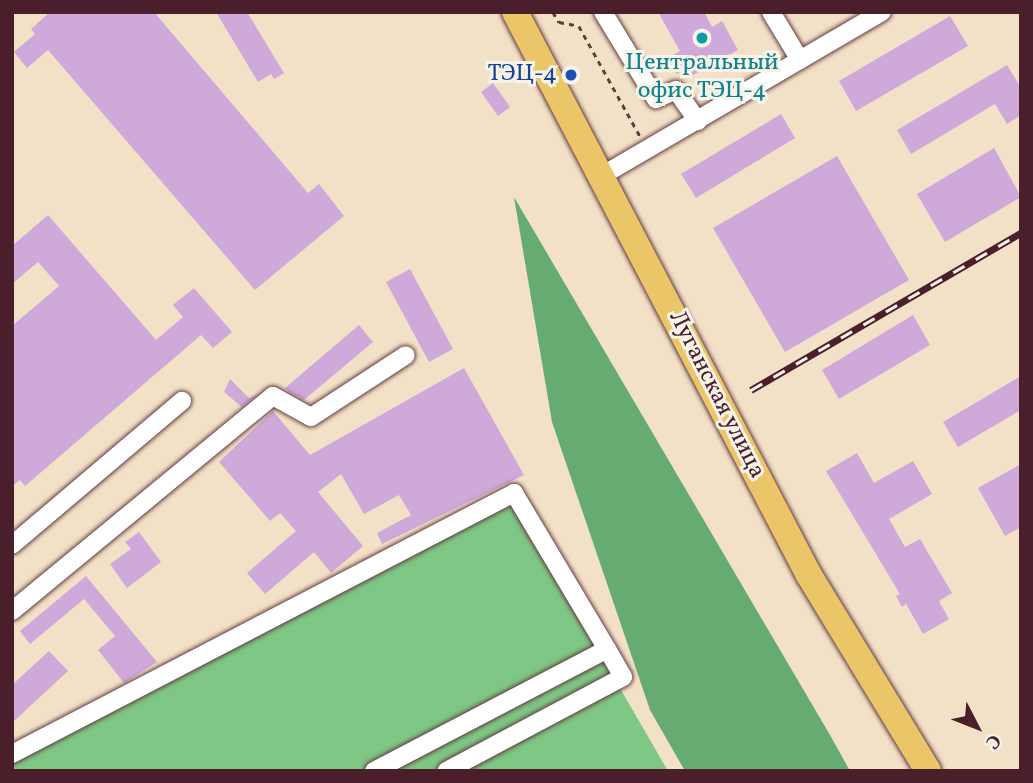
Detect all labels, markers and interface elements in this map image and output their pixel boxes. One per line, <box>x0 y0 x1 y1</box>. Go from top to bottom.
marker: Центральный офис ТЭЦ-4 <box>694 30 710 46</box>
place label: Центральный офис ТЭЦ-4 <box>625 50 779 106</box>
place label: ТЭЦ-4 <box>487 61 557 89</box>
marker: ТЭЦ-4 <box>563 67 579 83</box>
street label: Луганская улица <box>661 306 771 484</box>
north arrow <box>942 692 1012 762</box>
text: С <box>979 728 1006 754</box>

